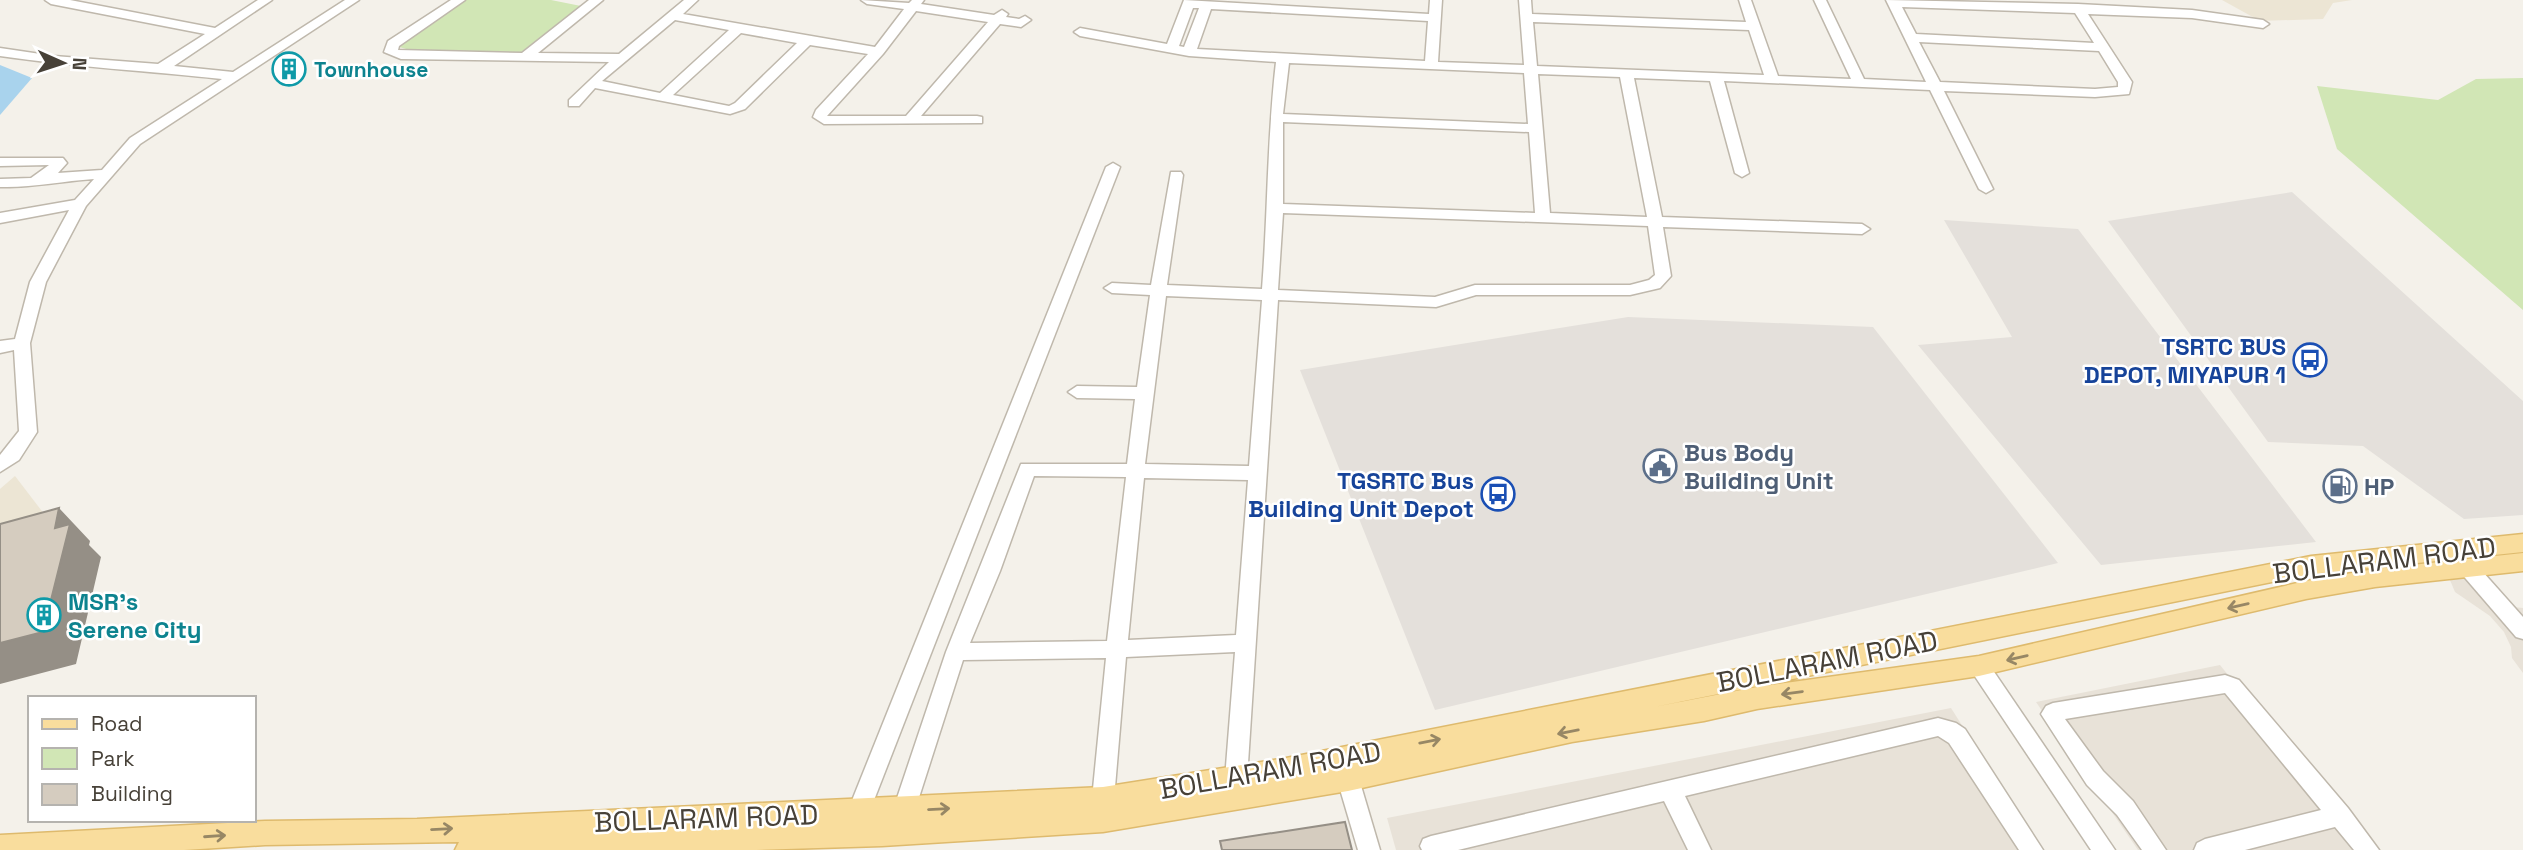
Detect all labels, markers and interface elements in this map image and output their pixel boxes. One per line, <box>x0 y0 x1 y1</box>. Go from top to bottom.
north arrow <box>28 28 98 98</box>
building icon: Townhouse <box>270 50 308 88</box>
place label: Townhouse <box>314 56 428 83</box>
text: N <box>67 57 92 71</box>
place label: TSRTC BUS DEPOT, MIYAPUR 1 <box>2084 331 2286 390</box>
bus stop icon: TSRTC BUS DEPOT, MIYAPUR 1 <box>2291 341 2329 379</box>
place label: Bus Body Building Unit <box>1684 437 1834 496</box>
public building icon: Bus Body Building Unit <box>1641 447 1679 485</box>
place label: TGSRTC Bus Building Unit Depot <box>1248 465 1474 524</box>
fuel station icon: HP <box>2321 467 2359 505</box>
place label: HP <box>2364 471 2394 502</box>
bus stop icon: TGSRTC Bus Building Unit Depot <box>1479 475 1517 513</box>
street label: BOLLARAM ROAD <box>2270 528 2498 592</box>
place label: MSR’s Serene City <box>68 586 202 645</box>
building icon: MSR’s Serene City <box>25 596 63 634</box>
one-way arrow <box>2227 600 2250 613</box>
street label: BOLLARAM ROAD <box>1713 622 1941 700</box>
one-way arrow <box>2006 652 2028 665</box>
one-way arrow <box>1781 687 1804 700</box>
legend <box>28 696 256 822</box>
text: Road <box>91 710 143 737</box>
one-way arrow <box>1557 726 1580 740</box>
street label: BOLLARAM ROAD <box>1156 733 1384 807</box>
one-way arrow <box>1418 733 1441 747</box>
text: Park <box>91 745 135 772</box>
text: Building <box>91 780 173 807</box>
street label: BOLLARAM ROAD <box>593 796 819 840</box>
one-way arrow <box>927 802 950 815</box>
one-way arrow <box>430 823 453 836</box>
one-way arrow <box>203 830 226 843</box>

